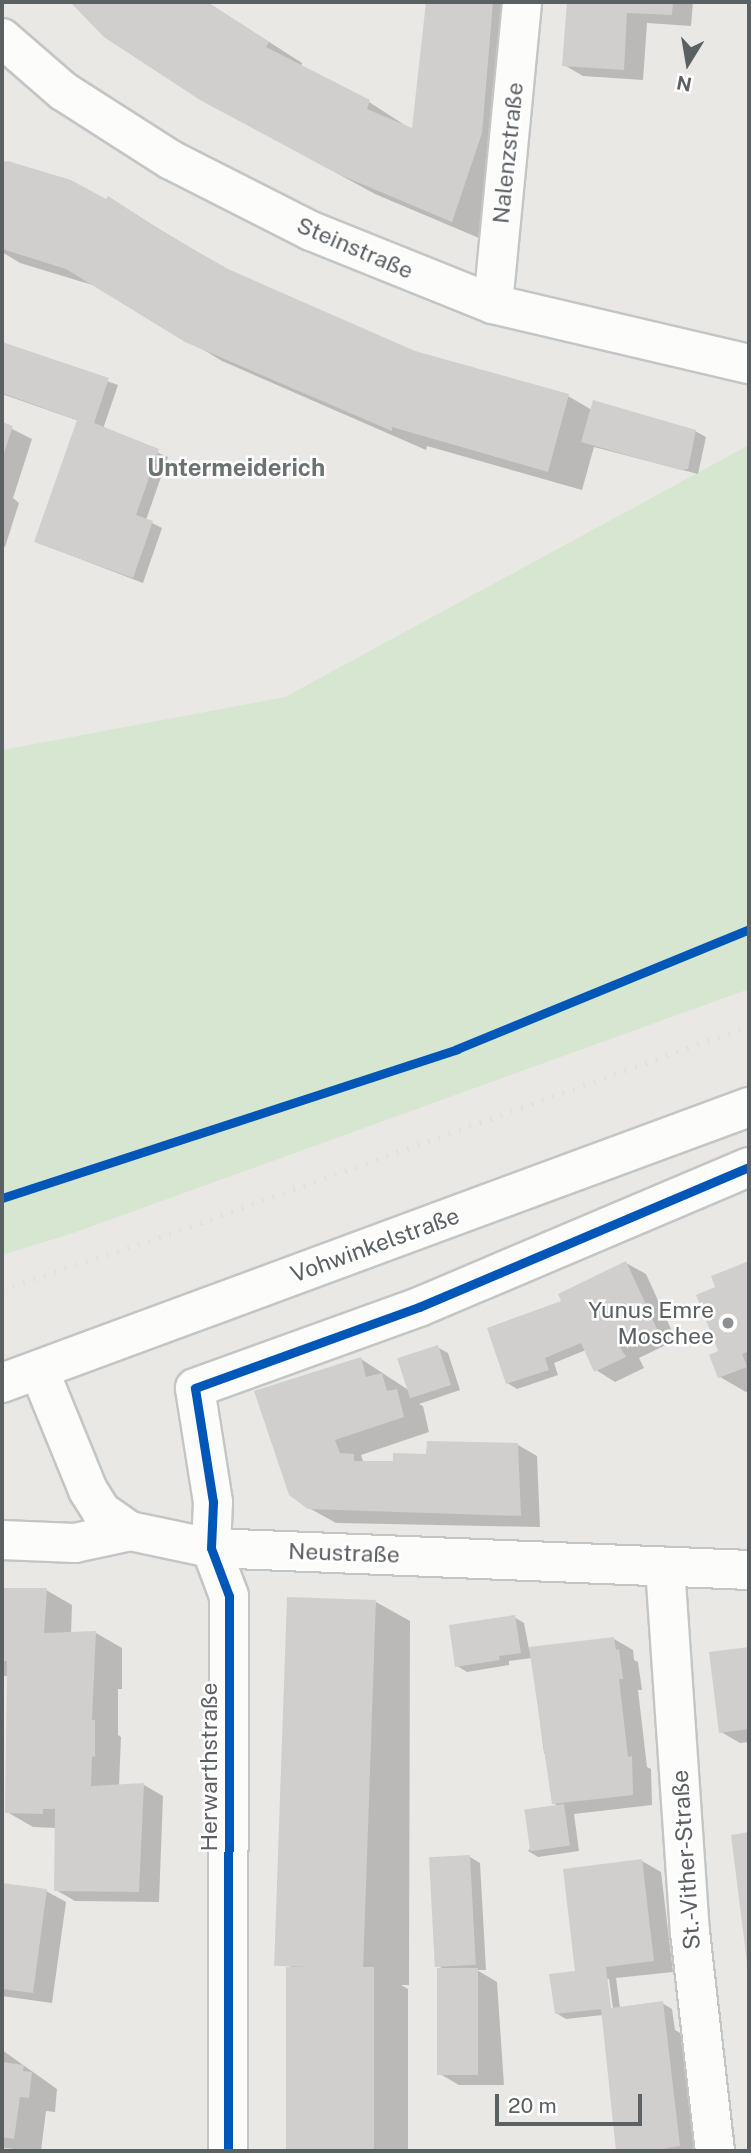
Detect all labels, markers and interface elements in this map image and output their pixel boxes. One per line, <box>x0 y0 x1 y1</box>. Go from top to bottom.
north arrow <box>653 28 723 98</box>
text: N <box>675 71 693 96</box>
street label: Nalenzstraße <box>487 81 529 225</box>
street label: Steinstraße <box>293 211 417 285</box>
district label: Untermeiderich <box>147 454 325 482</box>
street label: Vohwinkelstraße <box>287 1202 463 1288</box>
place label: Yunus Emre Moschee <box>588 1296 714 1350</box>
marker: Yunus Emre Moschee <box>720 1315 736 1331</box>
street label: Neustraße <box>288 1537 400 1569</box>
street label: Herwarthstraße <box>195 1682 223 1852</box>
street label: St.-Vither-Straße <box>666 1769 706 1951</box>
scale bar <box>499 2080 646 2124</box>
text: 20 m <box>508 2093 557 2118</box>

